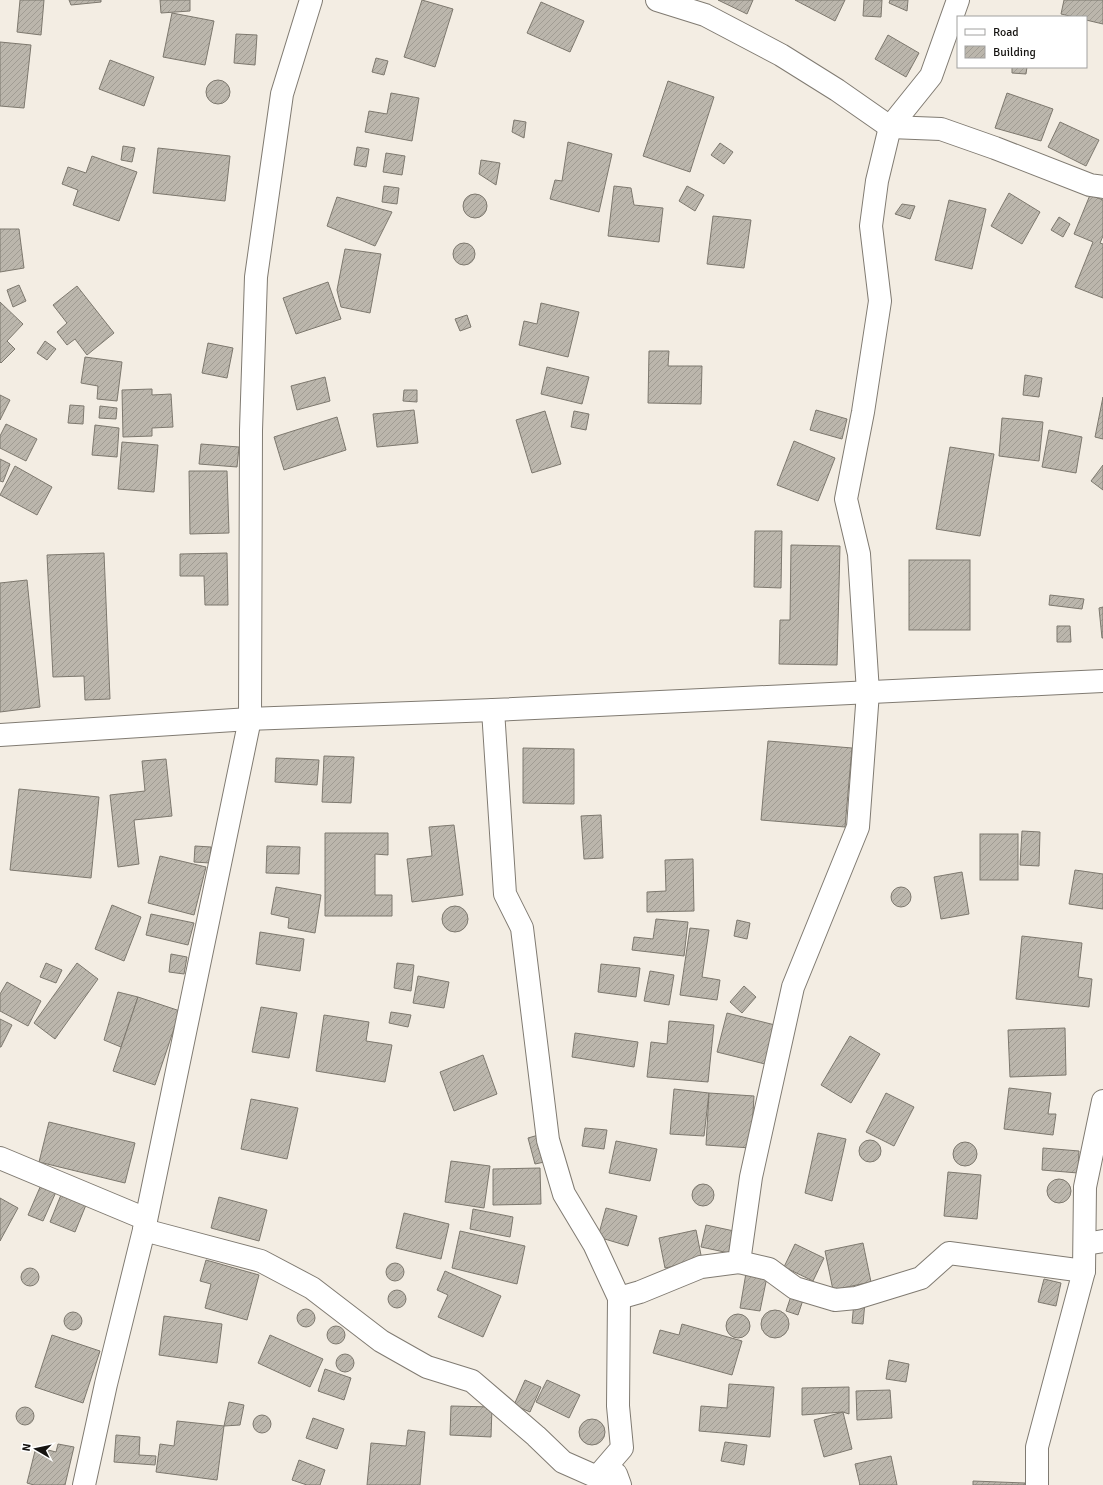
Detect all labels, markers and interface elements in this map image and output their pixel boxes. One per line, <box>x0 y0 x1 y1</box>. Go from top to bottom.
legend <box>957 16 1087 68</box>
text: Road <box>993 25 1019 40</box>
text: Building <box>993 45 1036 60</box>
north arrow <box>16 1429 56 1469</box>
text: N <box>20 1443 34 1452</box>

